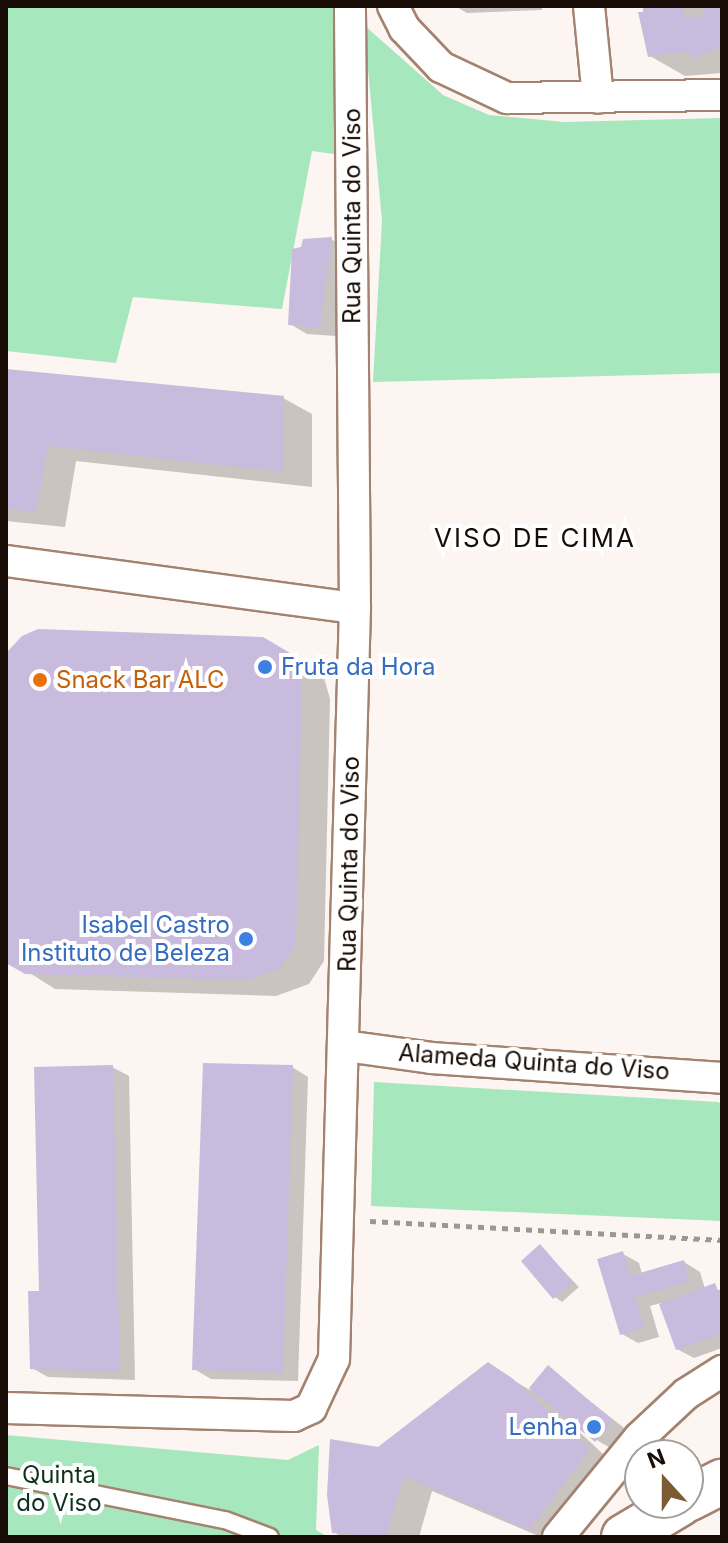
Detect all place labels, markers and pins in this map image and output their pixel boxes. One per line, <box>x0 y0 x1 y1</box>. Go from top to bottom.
place label: Fruta da Hora <box>281 653 436 681</box>
marker: Fruta da Hora <box>256 658 274 676</box>
place label: Snack Bar ALC <box>56 666 225 694</box>
marker: Snack Bar ALC <box>31 671 49 689</box>
place label: Isabel Castro Instituto de Beleza <box>21 911 230 967</box>
marker: Isabel Castro Instituto de Beleza <box>237 930 255 948</box>
place label: Lenha <box>509 1413 578 1441</box>
marker: Lenha <box>585 1418 603 1436</box>

